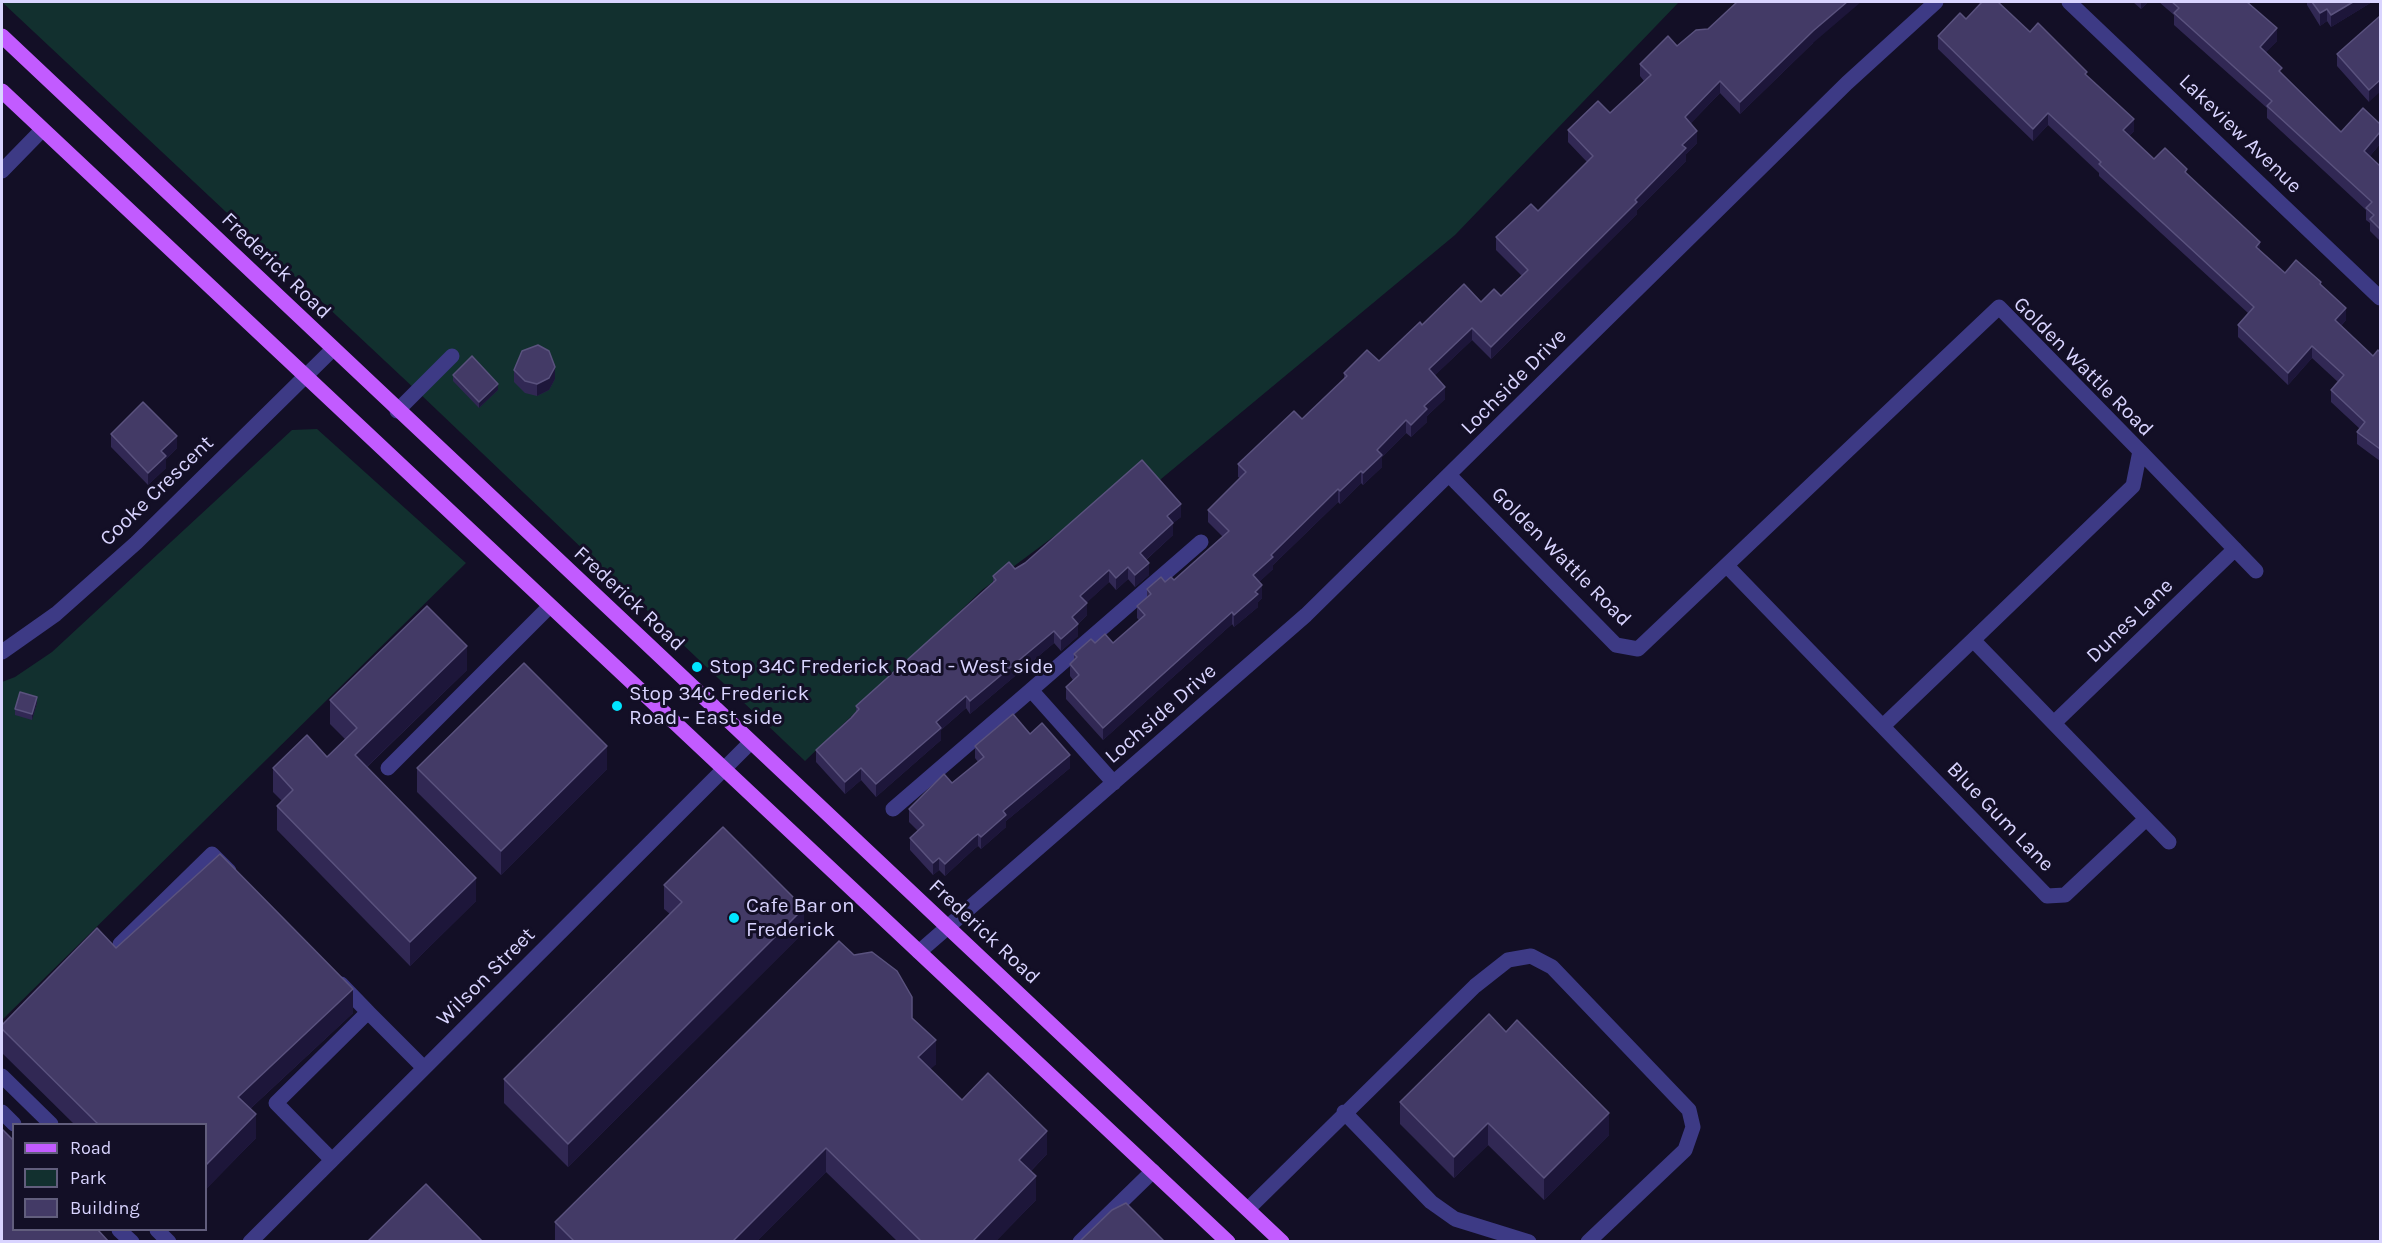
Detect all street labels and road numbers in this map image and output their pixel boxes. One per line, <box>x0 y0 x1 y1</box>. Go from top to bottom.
street label: Lakeview Avenue <box>2173 69 2307 199</box>
street label: Frederick Road <box>216 207 336 325</box>
street label: Golden Wattle Road <box>2008 292 2158 442</box>
street label: Lochside Drive <box>1456 324 1572 440</box>
street label: Cooke Crescent <box>95 431 219 551</box>
street label: Golden Wattle Road <box>1486 482 1636 632</box>
street label: Frederick Road <box>568 541 690 657</box>
street label: Dunes Lane <box>2081 573 2179 669</box>
street label: Lochside Drive <box>1100 659 1222 769</box>
street label: Blue Gum Lane <box>1941 757 2059 877</box>
street label: Frederick Road <box>923 874 1045 990</box>
street label: Wilson Street <box>432 923 540 1031</box>

